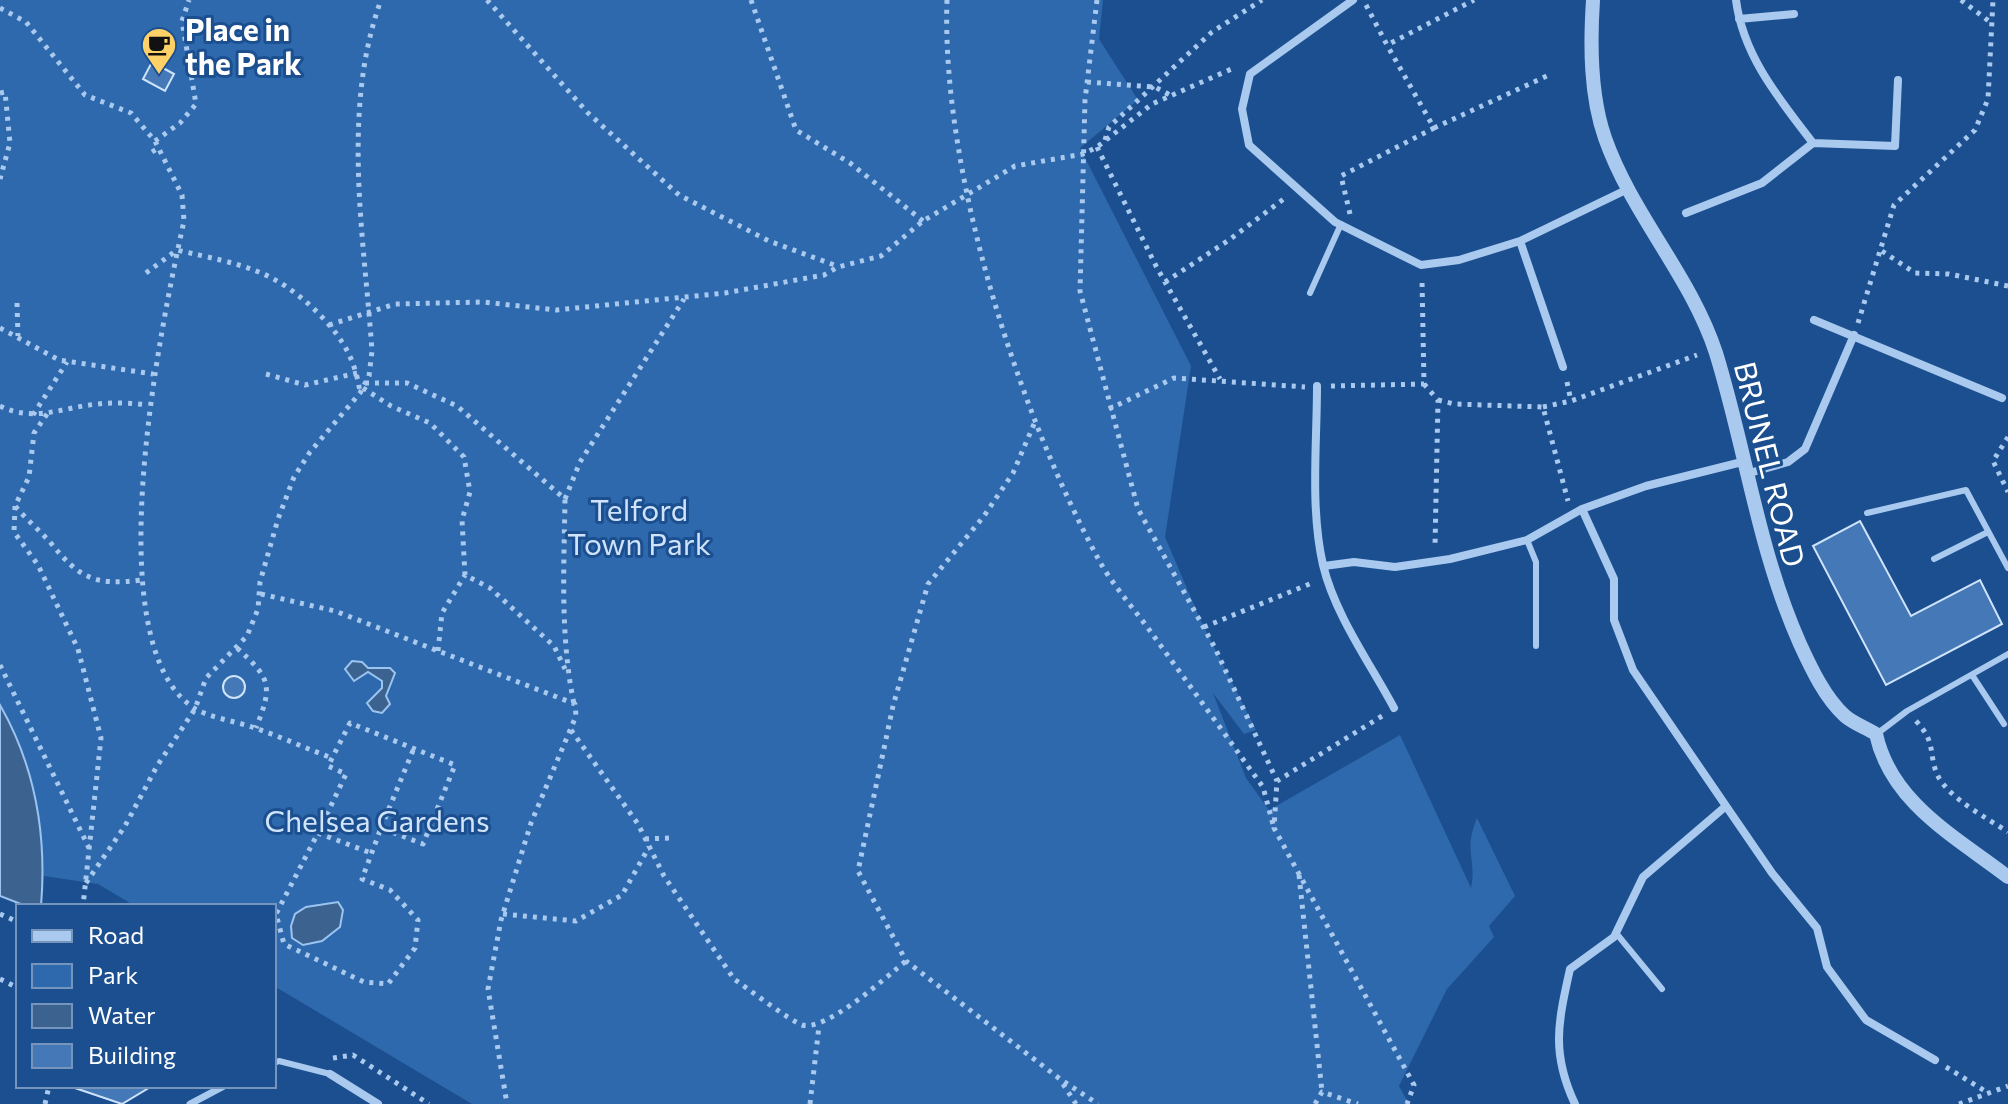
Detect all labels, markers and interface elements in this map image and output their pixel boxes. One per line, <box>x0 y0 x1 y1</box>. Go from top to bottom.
place label: Place in the Park <box>185 10 301 81</box>
cafe icon: Place in the Park <box>140 26 178 76</box>
street label: BRUNEL ROAD <box>1728 358 1814 570</box>
park label: Telford Town Park <box>567 490 711 561</box>
park label: Chelsea Gardens <box>264 801 490 838</box>
legend <box>16 904 276 1088</box>
text: Road <box>88 920 144 949</box>
text: Park <box>88 960 138 989</box>
text: Water <box>88 1000 156 1029</box>
text: Building <box>88 1040 176 1069</box>

